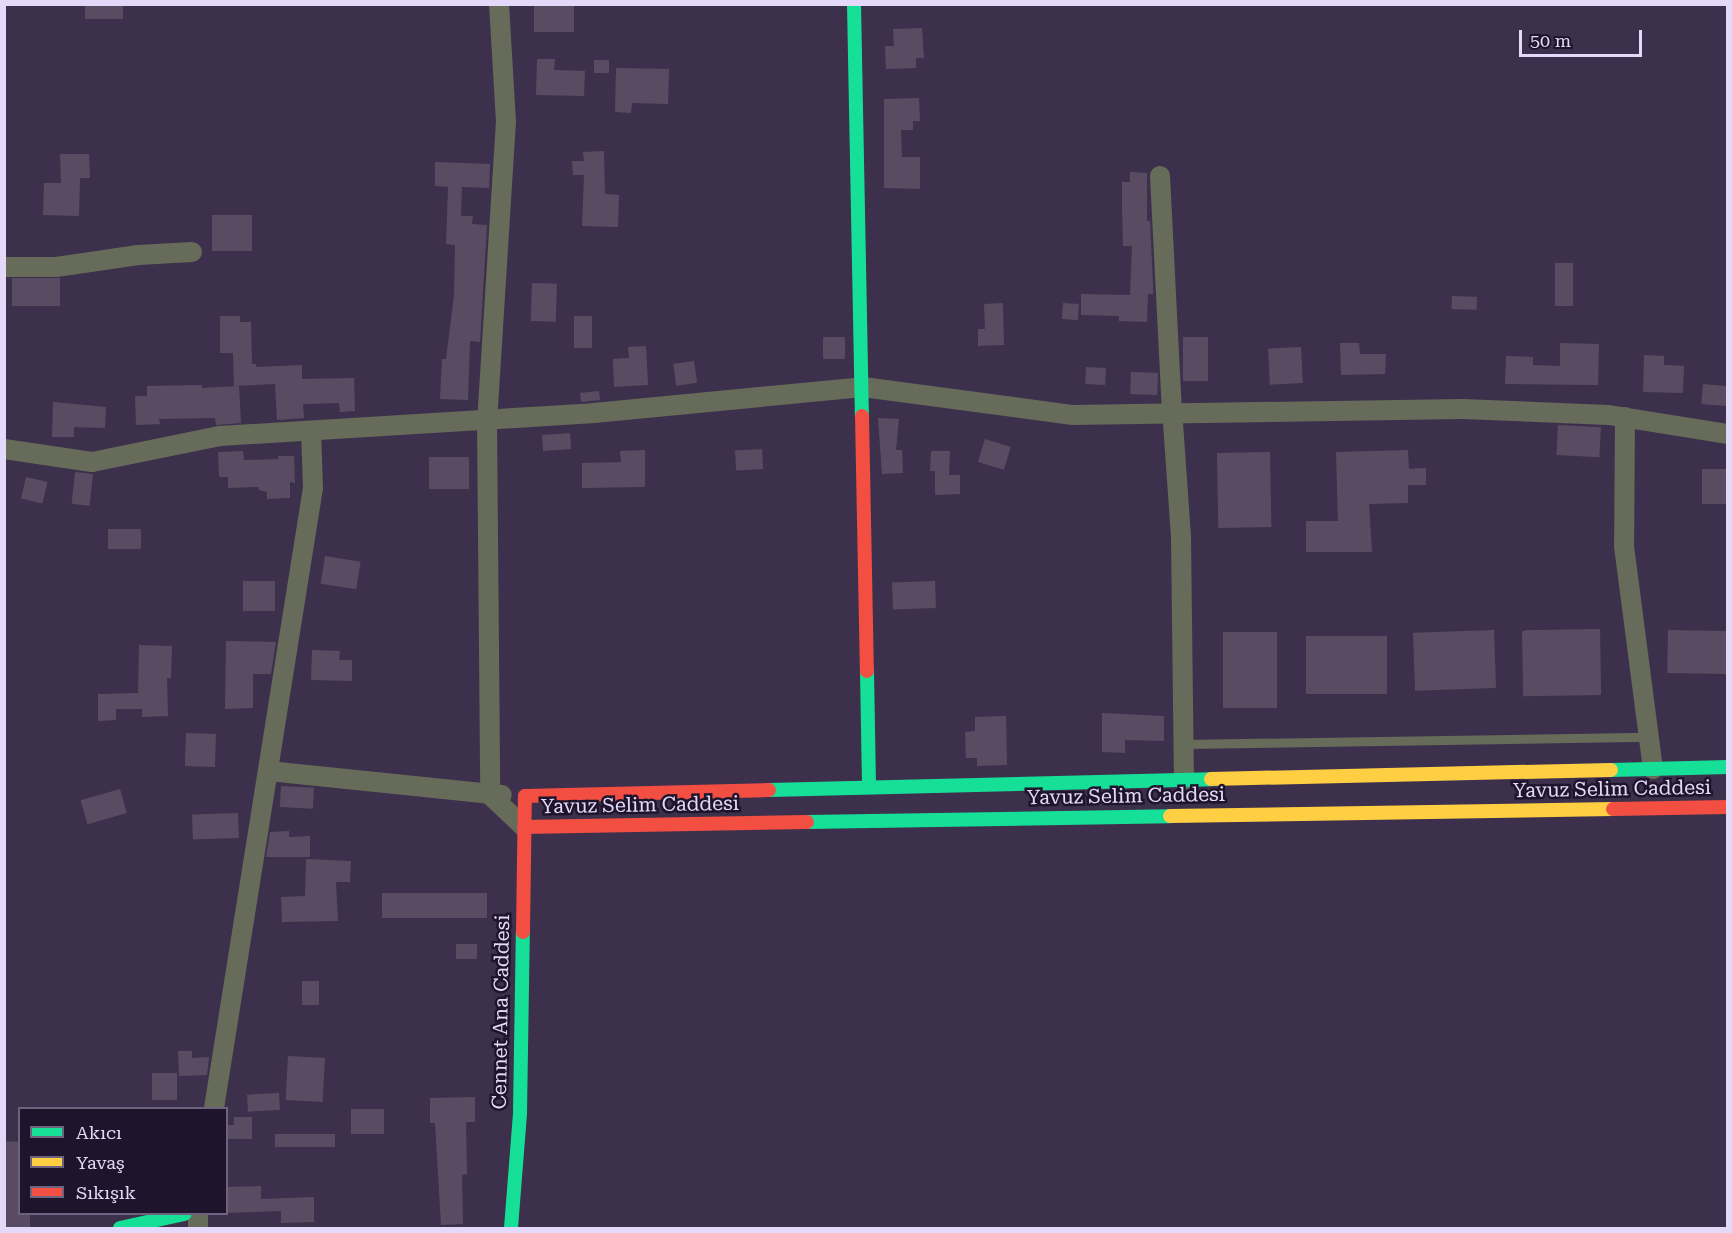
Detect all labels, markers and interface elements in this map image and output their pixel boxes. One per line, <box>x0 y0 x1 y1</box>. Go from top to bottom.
scale bar <box>1522 18 1645 56</box>
text: 50 m <box>1530 30 1571 51</box>
street label: Yavuz Selim Caddesi <box>1513 775 1711 803</box>
street label: Yavuz Selim Caddesi <box>1027 782 1225 810</box>
street label: Yavuz Selim Caddesi <box>541 791 739 819</box>
street label: Cennet Ana Caddesi <box>487 914 515 1110</box>
legend <box>18 1107 228 1215</box>
text: Akıcı <box>76 1122 122 1143</box>
text: Yavaş <box>76 1152 125 1173</box>
text: Sıkışık <box>76 1182 136 1203</box>

